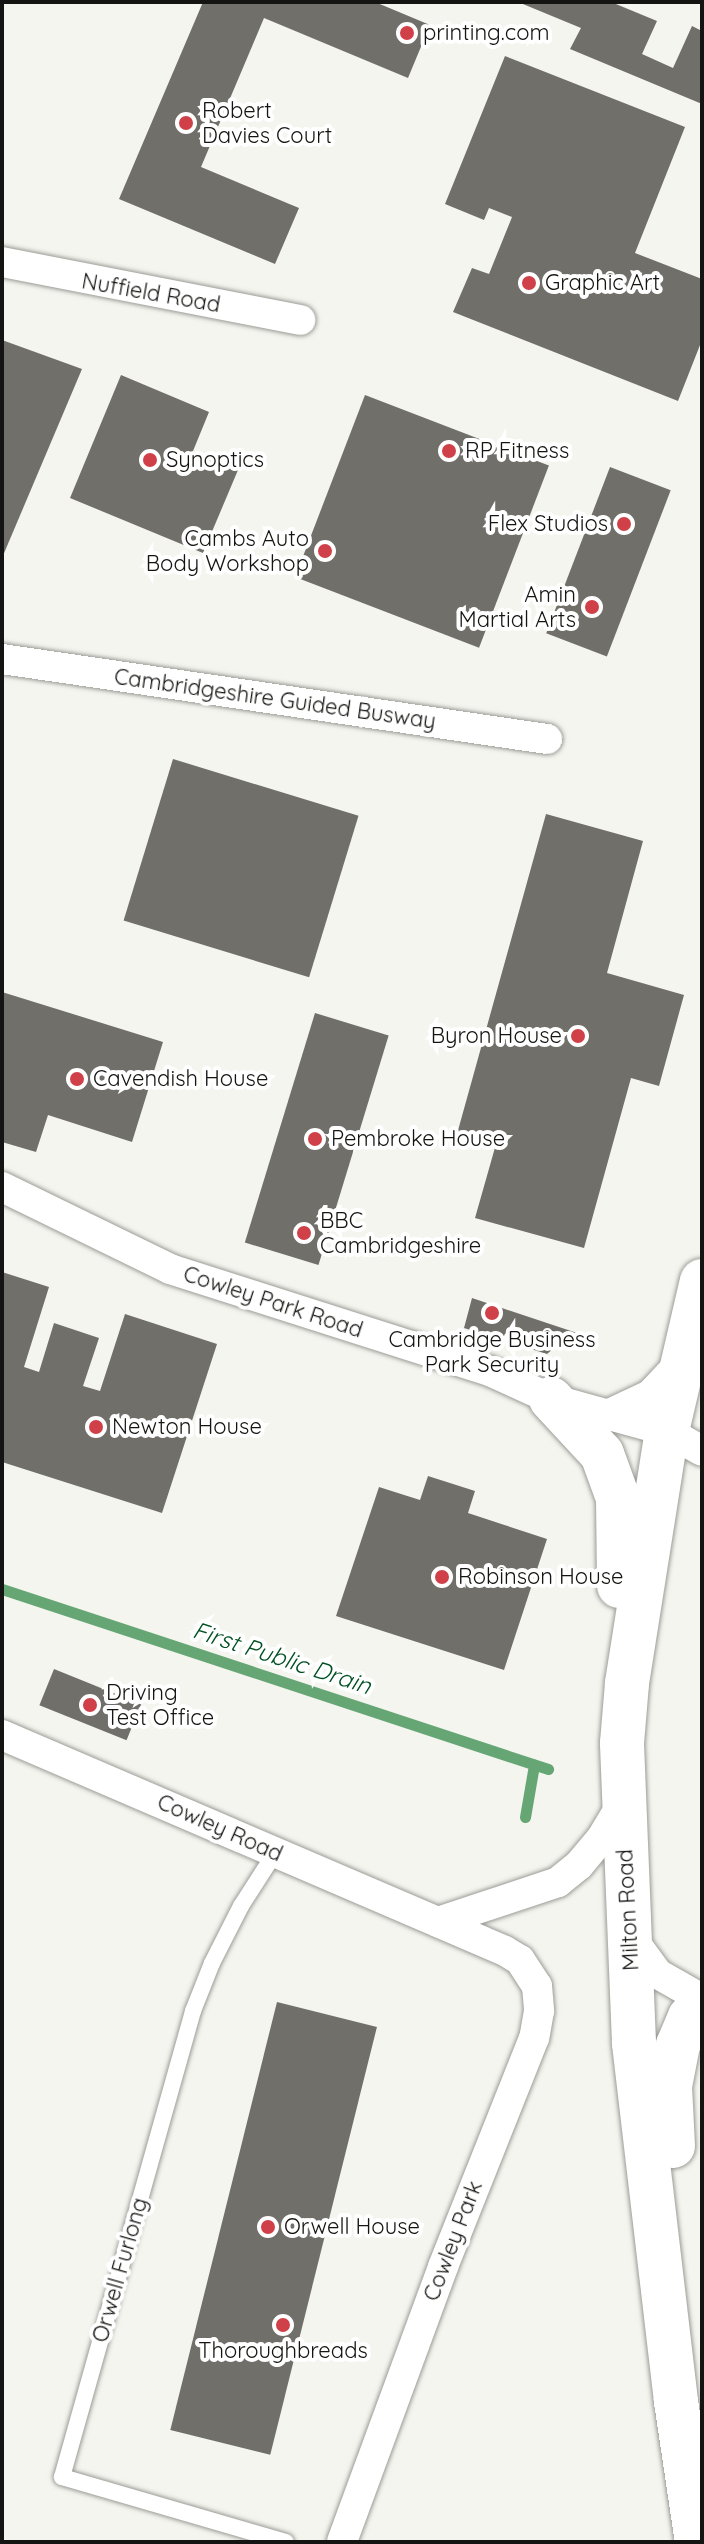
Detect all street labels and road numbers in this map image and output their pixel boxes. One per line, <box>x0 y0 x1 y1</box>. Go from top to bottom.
street label: Nuffield Road <box>80 268 222 318</box>
street label: Cambridgeshire Guided Busway <box>112 663 438 735</box>
street label: Cowley Park Road <box>180 1261 366 1343</box>
street label: Cowley Road <box>153 1789 287 1867</box>
street label: Milton Road <box>612 1848 644 1972</box>
street label: Cowley Park <box>418 2177 488 2305</box>
street label: Orwell Furlong <box>87 2195 153 2345</box>

